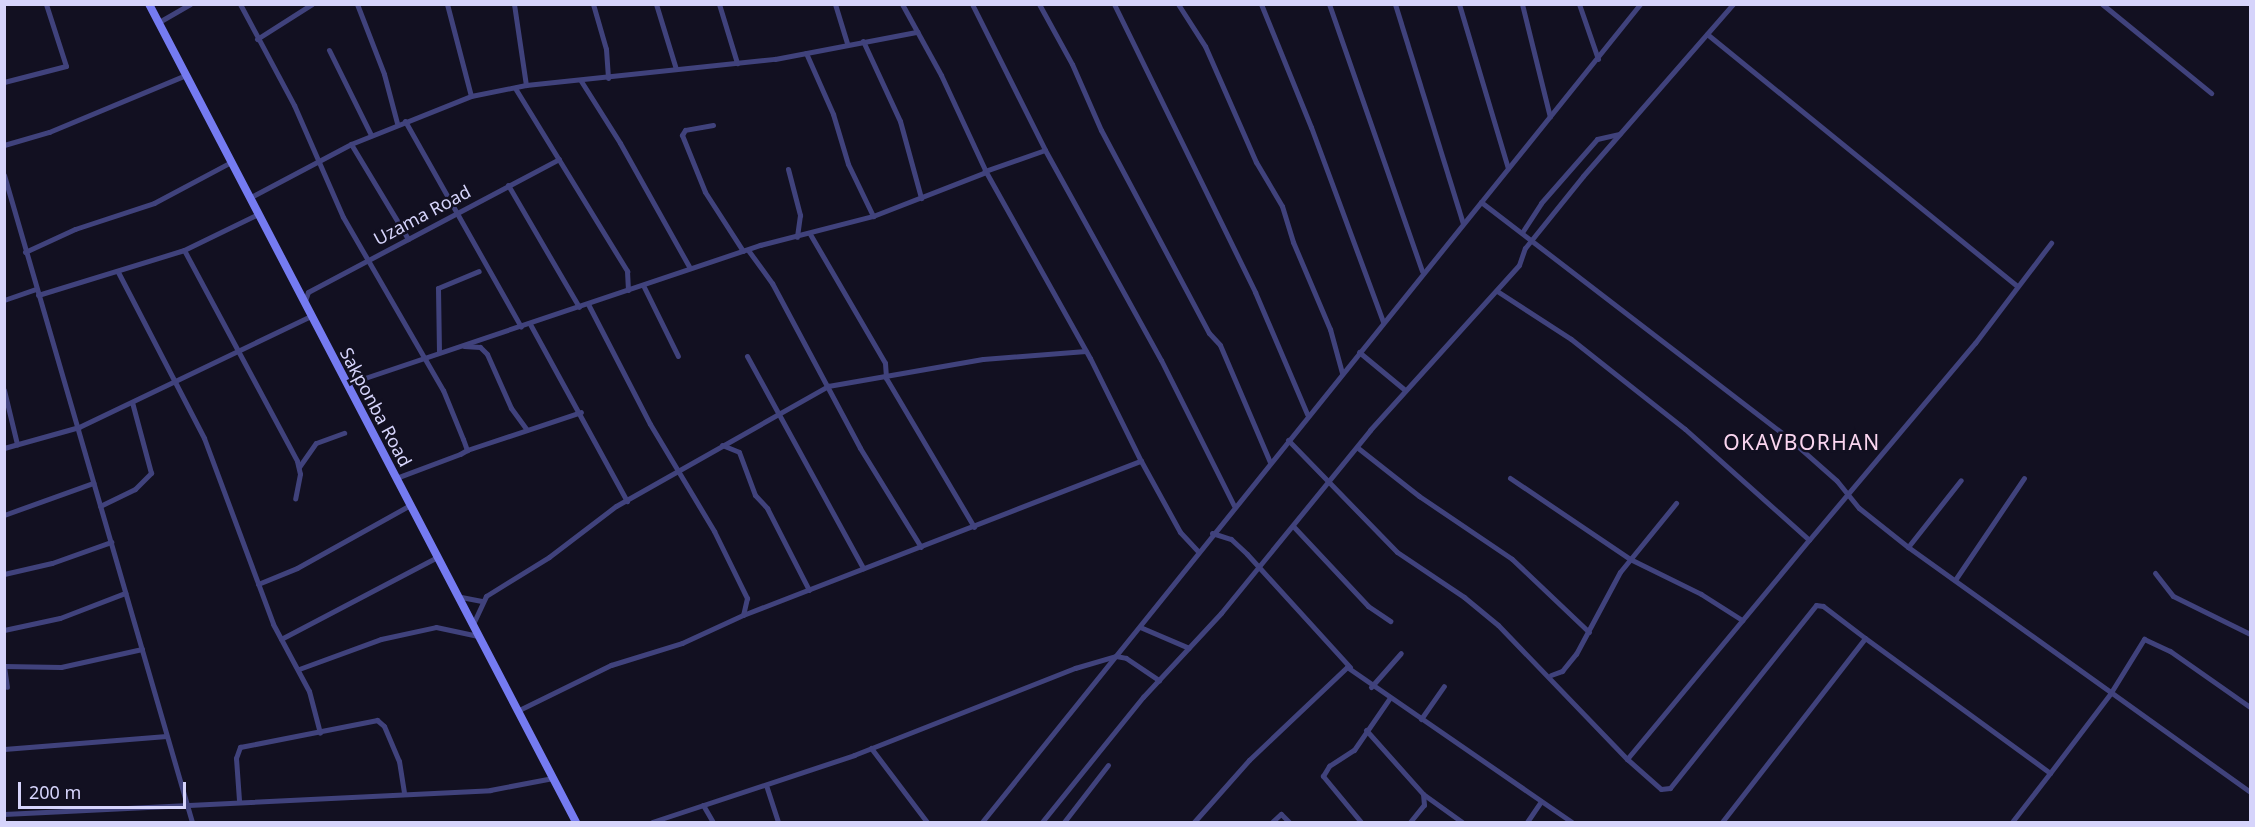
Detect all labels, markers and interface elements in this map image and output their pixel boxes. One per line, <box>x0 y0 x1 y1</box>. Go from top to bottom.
street label: Uzama Road <box>370 180 474 250</box>
street label: Sakponba Road <box>336 344 416 470</box>
district label: OKAVBORHAN <box>1723 429 1881 455</box>
scale bar <box>21 770 189 808</box>
text: 200 m <box>29 780 81 804</box>

